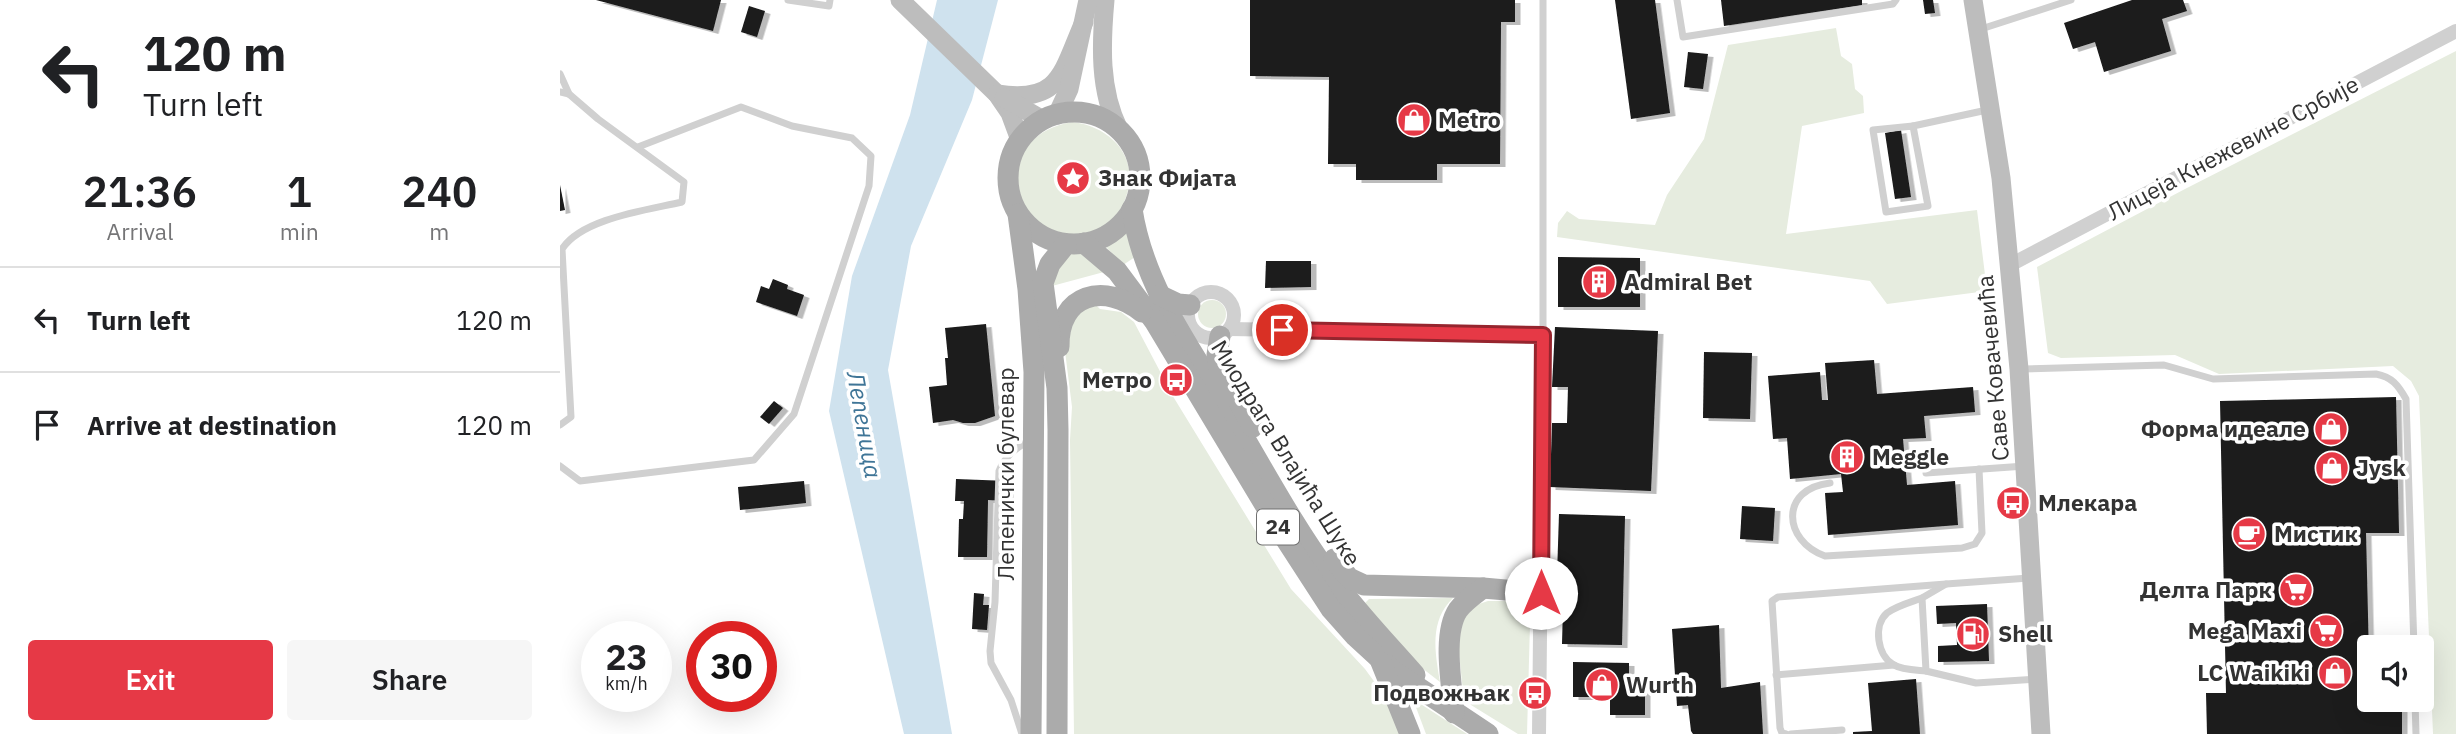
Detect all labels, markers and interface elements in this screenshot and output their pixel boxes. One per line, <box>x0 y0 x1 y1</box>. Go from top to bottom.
text: 120 m <box>143 21 287 84</box>
icon: left <box>28 28 119 119</box>
street label: Лицеја Кнежевине Србије <box>2102 68 2363 226</box>
text: Turn left <box>143 83 263 125</box>
shop icon: Metro <box>1395 101 1433 139</box>
place label: Metro <box>1438 104 1501 134</box>
place icon: Знак Фијата <box>1054 159 1092 197</box>
place label: Знак Фијата <box>1098 162 1237 192</box>
text: 21:36 <box>83 164 197 219</box>
text: 1 <box>287 164 312 219</box>
text: 240 <box>402 164 477 219</box>
text: Arrival <box>106 216 173 246</box>
text: min <box>280 216 319 246</box>
text: m <box>429 216 449 246</box>
building icon: Admiral Bet <box>1580 263 1618 301</box>
place label: Admiral Bet <box>1624 266 1753 296</box>
street label: Саве Ковачевића <box>1969 274 2015 462</box>
pin <box>1252 300 1312 360</box>
icon: left <box>28 301 66 339</box>
text: Turn left <box>87 303 190 337</box>
text: 120 m <box>456 303 532 337</box>
icon: arrive <box>1263 311 1301 349</box>
street label: Миодрага Влајића Шуке <box>1205 334 1369 571</box>
bus stop icon: Метро <box>1157 361 1195 399</box>
place label: Метро <box>1082 364 1152 394</box>
street label: Лепенички булевар <box>990 367 1020 581</box>
water label: Лепеница <box>840 368 890 481</box>
icon: arrive <box>28 406 66 444</box>
text: Arrive at destination <box>87 408 337 442</box>
text: 120 m <box>456 408 532 442</box>
shop icon: Форма идеале <box>2312 410 2350 448</box>
place label: Форма идеале <box>2141 413 2306 443</box>
building icon: Meggle <box>1828 438 1866 476</box>
place label: Meggle <box>1872 441 1949 471</box>
shop icon: Jysk <box>2313 449 2351 487</box>
place label: Jysk <box>2356 452 2407 482</box>
bus stop icon: Млекара <box>1994 484 2032 522</box>
place label: Млекара <box>2038 487 2137 517</box>
road number: 24 <box>1257 510 1299 544</box>
cafe icon: Мистик <box>2230 515 2268 553</box>
place label: Мистик <box>2274 518 2358 548</box>
position arrow <box>1504 556 1578 630</box>
supermarket icon: Делта Парк <box>2277 571 2315 609</box>
place label: Делта Парк <box>2140 574 2272 604</box>
supermarket icon: Mega Maxi <box>2307 612 2345 650</box>
fuel station icon: Shell <box>1954 615 1992 653</box>
place label: Mega Maxi <box>2188 615 2302 645</box>
place label: Shell <box>1998 618 2053 648</box>
speed limit sign: 30 <box>686 621 777 712</box>
text: 23 <box>605 634 648 680</box>
map controls <box>2357 635 2434 712</box>
button: sound <box>2357 635 2434 712</box>
button: Exit <box>28 640 273 720</box>
button: Share <box>287 640 532 720</box>
shop icon: LC Waikiki <box>2316 654 2354 692</box>
place label: LC Waikiki <box>2197 657 2310 687</box>
shop icon: Wurth <box>1583 666 1621 704</box>
place label: Wurth <box>1626 669 1694 699</box>
text: km/h <box>605 672 648 695</box>
bus stop icon: Подвожњак <box>1516 674 1554 712</box>
place label: Подвожњак <box>1373 677 1510 707</box>

